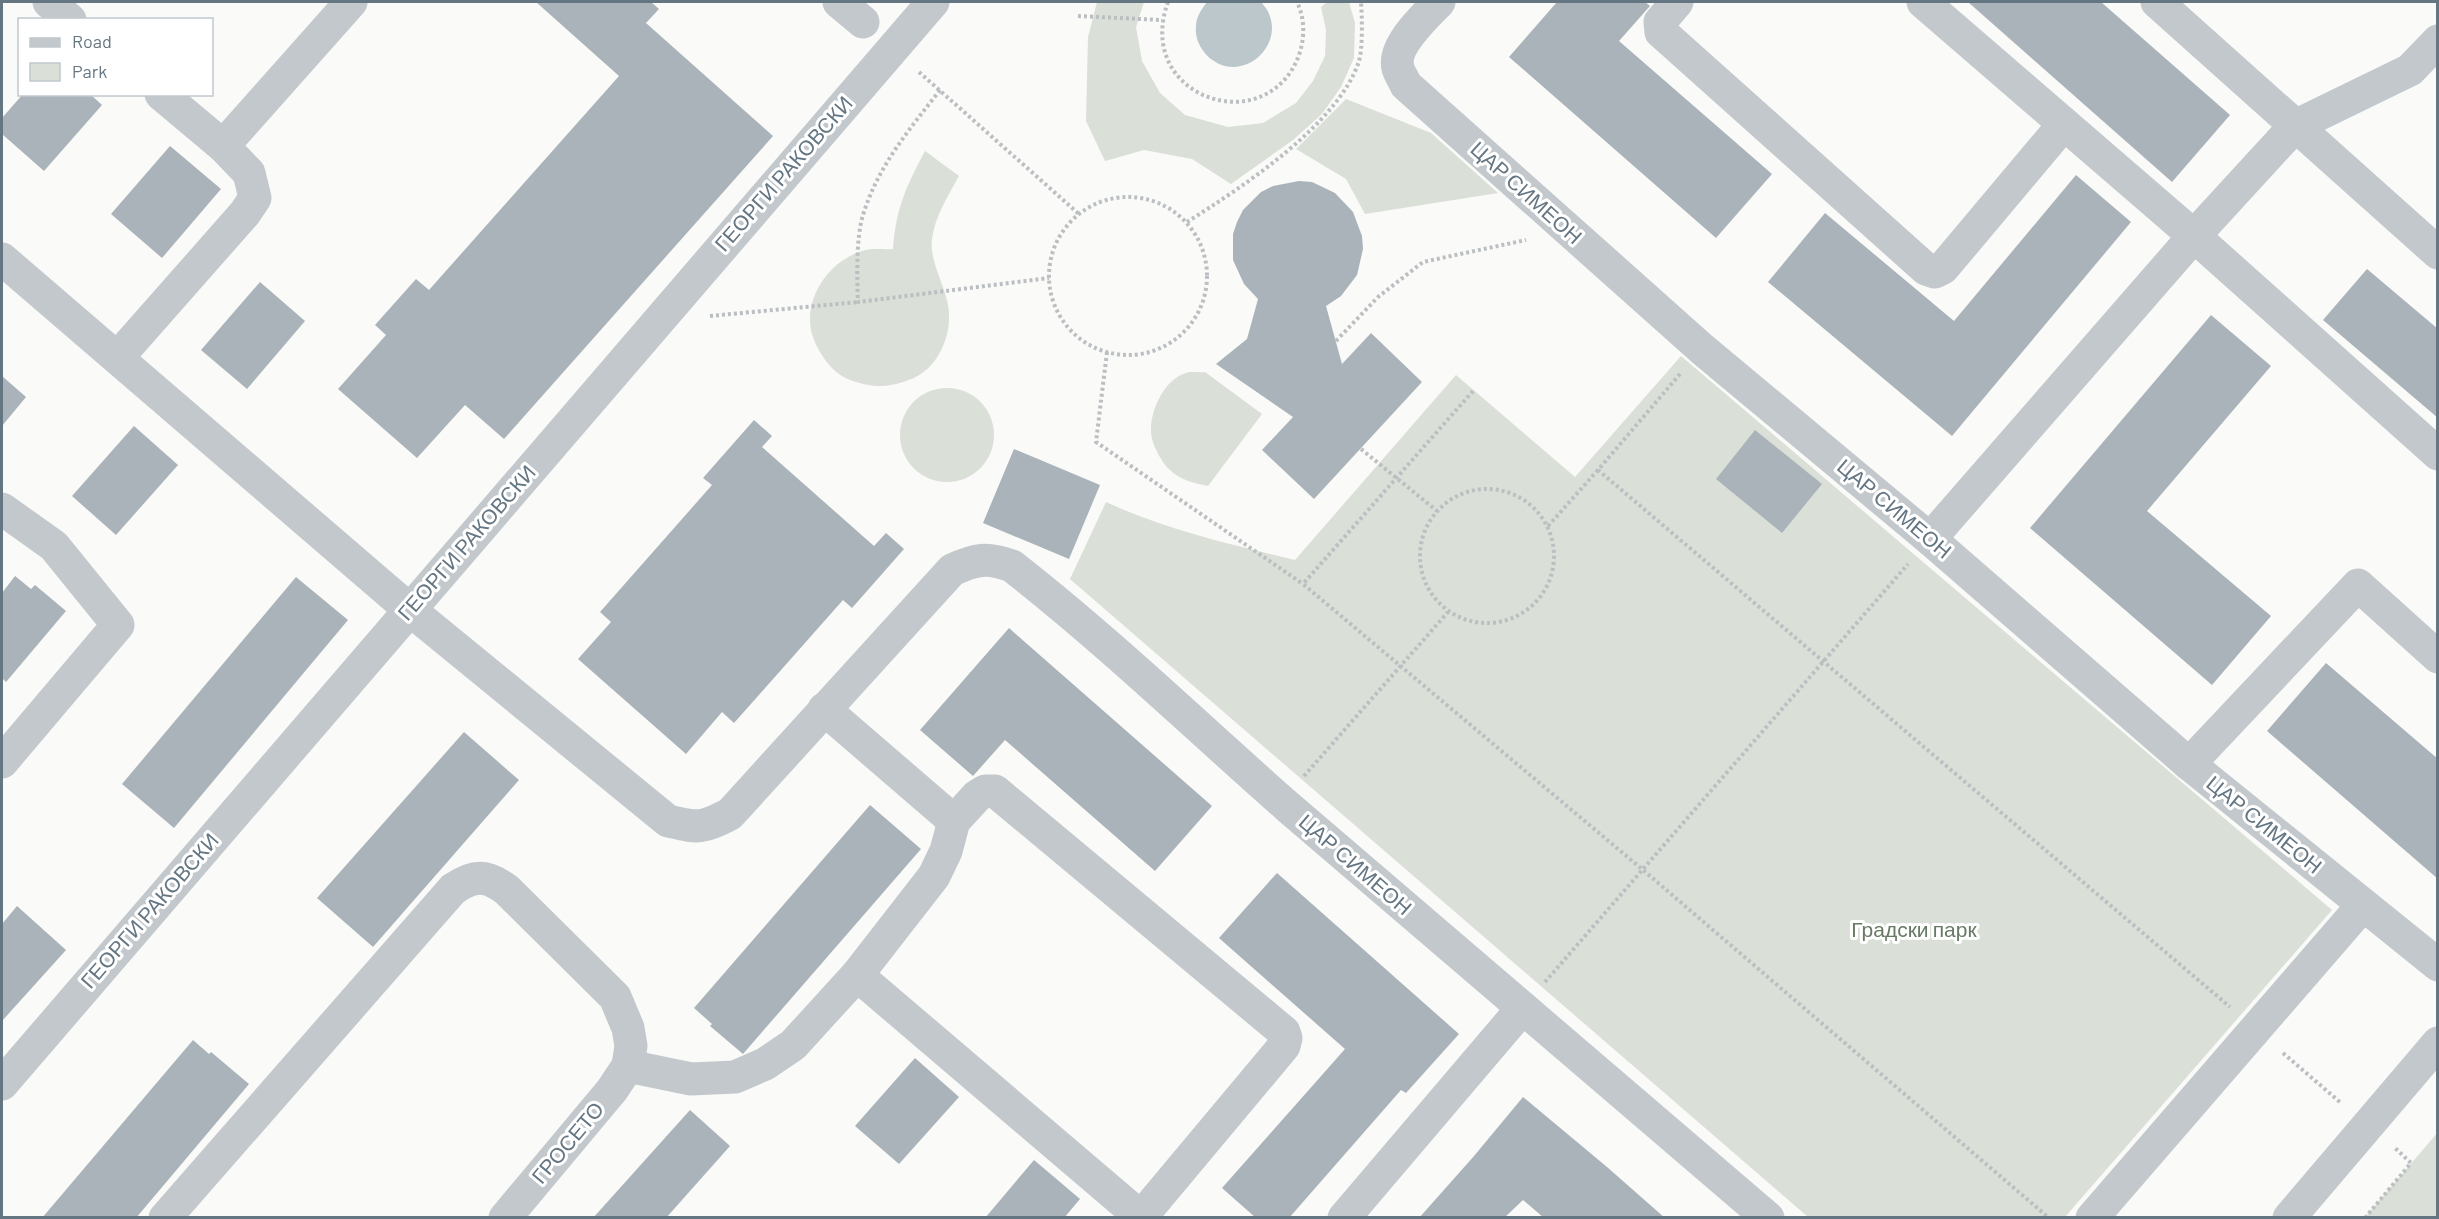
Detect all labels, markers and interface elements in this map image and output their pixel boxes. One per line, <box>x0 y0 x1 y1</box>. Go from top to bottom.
legend <box>18 18 213 96</box>
text: Road <box>72 30 112 52</box>
text: Park <box>72 60 107 82</box>
street label: ГЕОРГИ РАКОВСКИ <box>709 90 857 256</box>
street label: ЦАР СИМЕОН <box>1466 135 1588 248</box>
street label: ЦАР СИМЕОН <box>1833 453 1957 563</box>
street label: ГЕОРГИ РАКОВСКИ <box>392 459 540 625</box>
street label: ЦАР СИМЕОН <box>2202 770 2328 878</box>
street label: ЦАР СИМЕОН <box>1295 808 1417 920</box>
street label: ГЕОРГИ РАКОВСКИ <box>75 827 223 993</box>
park label: Градски парк <box>1851 916 1977 941</box>
street label: ГРОСЕТО <box>526 1096 608 1188</box>

